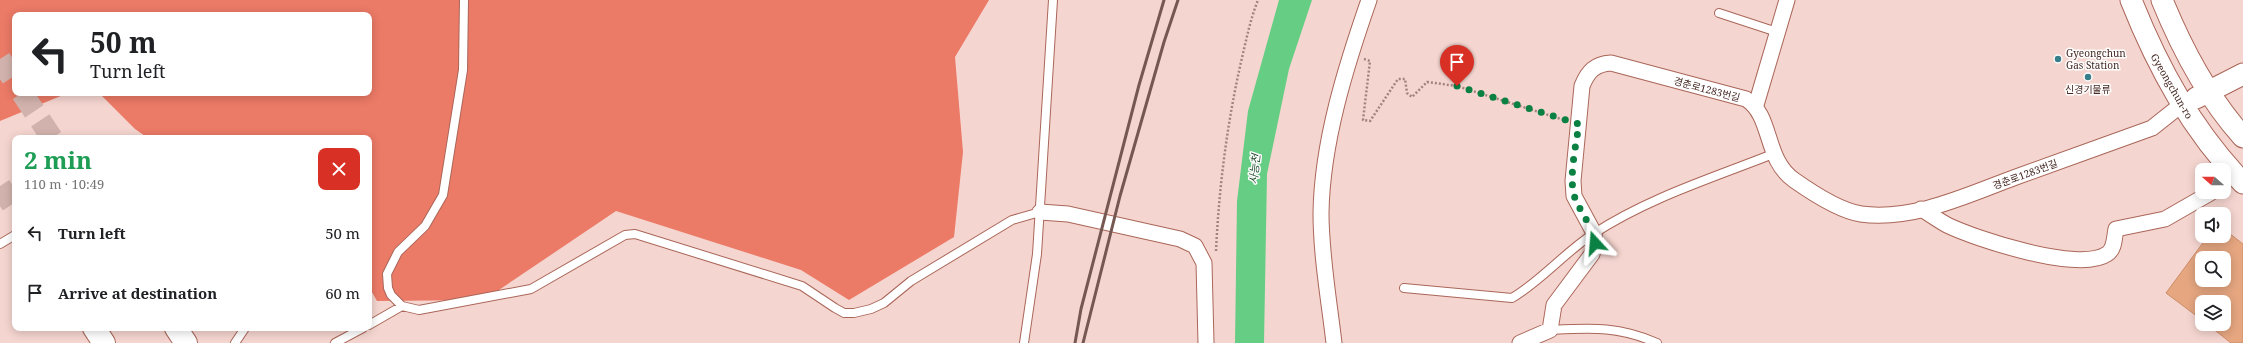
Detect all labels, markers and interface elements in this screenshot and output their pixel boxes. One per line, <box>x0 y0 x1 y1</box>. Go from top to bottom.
text: 50 m <box>90 23 157 61</box>
icon: left <box>24 28 76 80</box>
pin <box>1440 45 1474 86</box>
place label: Gyeongchun Gas Station <box>2066 46 2126 72</box>
icon: arrive <box>1446 51 1468 73</box>
street label: Gyeongchun-ro <box>2148 51 2197 121</box>
marker: Gyeongchun Gas Station <box>2053 54 2063 64</box>
text: Turn left <box>90 59 165 83</box>
marker: 신경기물류 <box>2083 72 2093 82</box>
street label: 경춘로1283번길 <box>1672 73 1742 105</box>
place label: 신경기물류 <box>2065 82 2111 96</box>
text: 2 min <box>24 143 92 176</box>
button: close <box>318 148 360 190</box>
water label: 사능천 <box>1245 151 1263 185</box>
street label: 경춘로1283번길 <box>1990 156 2060 192</box>
north arrow <box>2195 163 2231 199</box>
map controls <box>2195 163 2231 331</box>
text: 110 m · 10:49 <box>24 175 104 193</box>
button: sound <box>2195 207 2231 243</box>
icon: left <box>24 222 46 244</box>
position arrow <box>1574 222 1616 264</box>
text: Turn left <box>58 223 126 243</box>
text: 50 m <box>325 223 360 243</box>
button: search <box>2195 251 2231 287</box>
icon: arrive <box>24 282 46 304</box>
text: Arrive at destination <box>58 283 217 303</box>
text: 60 m <box>325 283 360 303</box>
button: layers <box>2195 295 2231 331</box>

